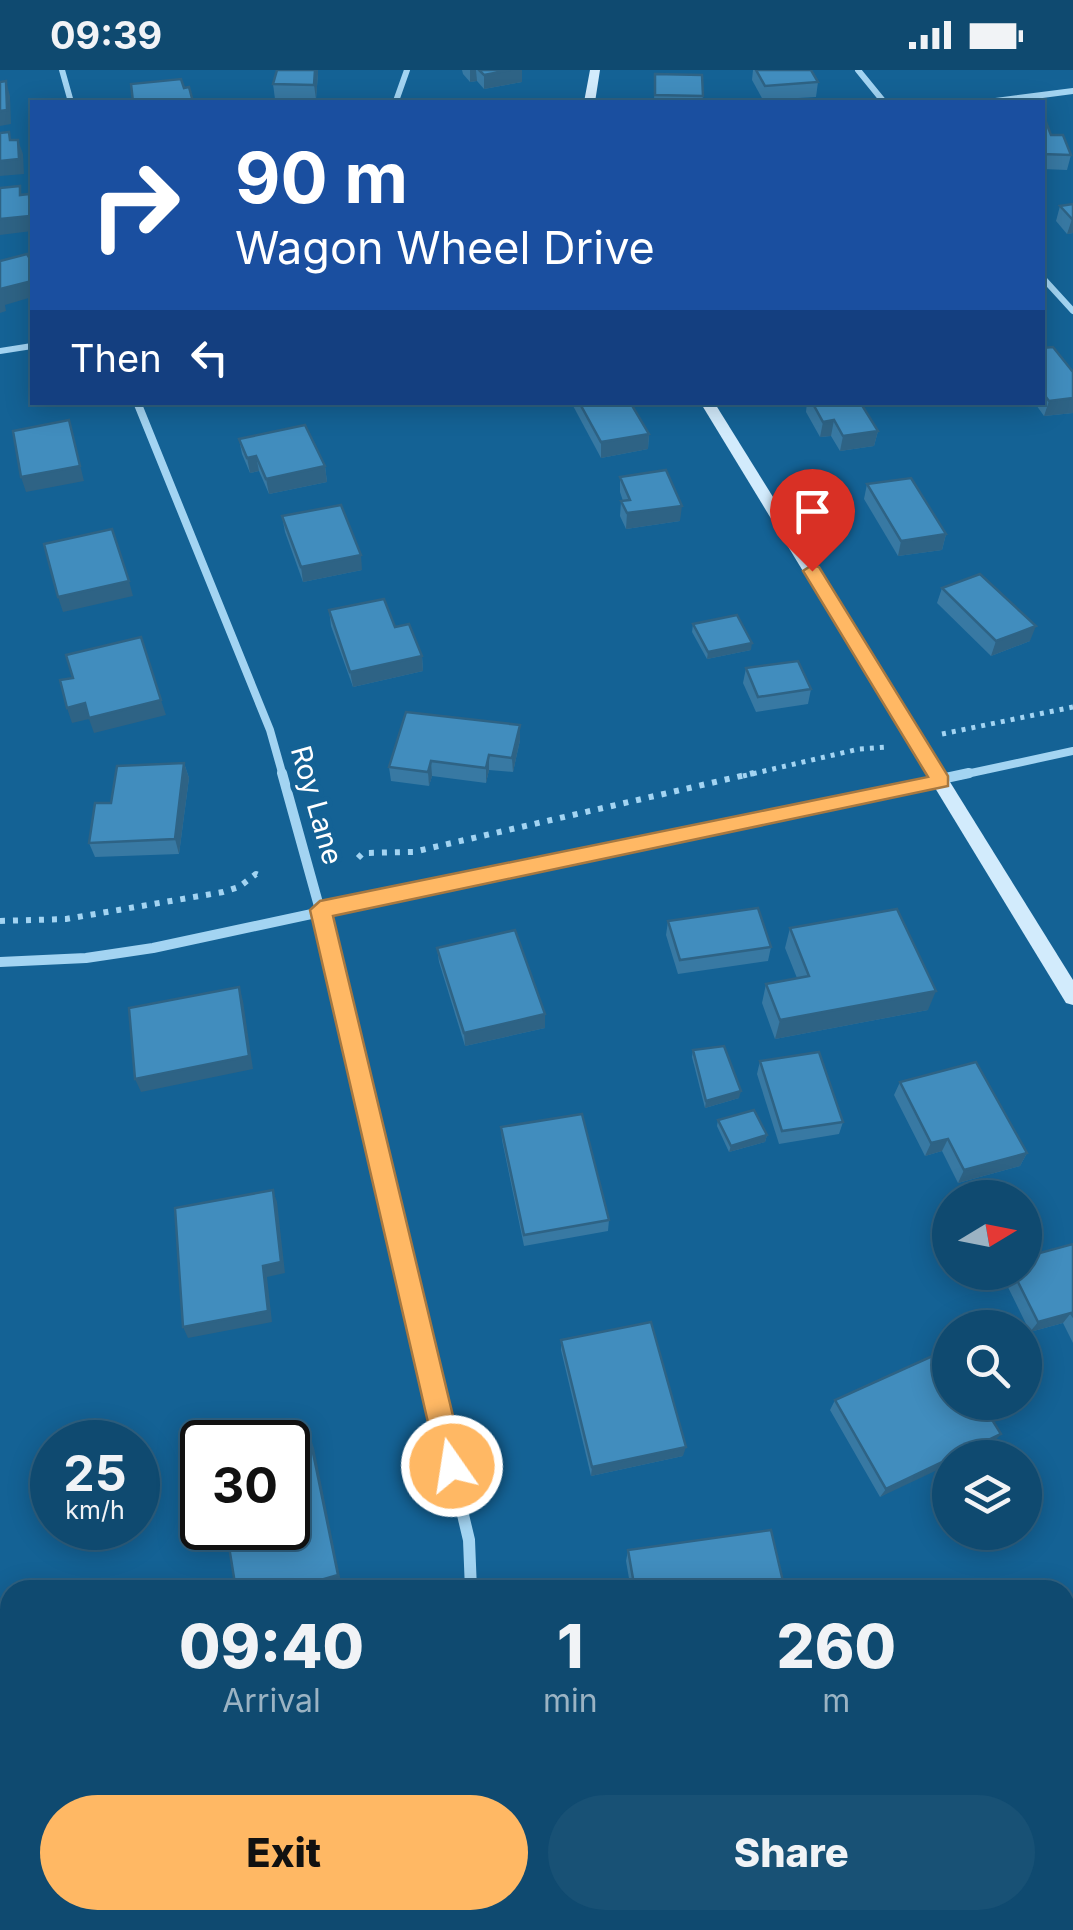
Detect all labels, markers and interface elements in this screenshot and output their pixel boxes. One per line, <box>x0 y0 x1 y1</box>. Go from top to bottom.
text: 09:39 <box>50 12 162 58</box>
text: 90 m <box>235 135 408 220</box>
icon: right <box>70 140 200 270</box>
text: Wagon Wheel Drive <box>235 220 655 275</box>
icon: left <box>182 330 237 385</box>
text: Then <box>70 335 162 381</box>
pin <box>770 469 855 572</box>
icon: arrive <box>785 484 840 539</box>
street label: Roy Lane <box>284 742 350 868</box>
north arrow <box>932 1180 1042 1290</box>
map controls <box>932 1180 1042 1550</box>
button: search <box>932 1310 1042 1420</box>
position arrow <box>400 1414 504 1518</box>
speed limit sign: 30 <box>180 1420 310 1550</box>
button: layers <box>932 1440 1042 1550</box>
text: 25 <box>63 1443 127 1503</box>
text: km/h <box>65 1495 125 1525</box>
text: 09:40 <box>179 1610 364 1682</box>
text: 1 <box>557 1610 584 1682</box>
text: 260 <box>777 1610 896 1682</box>
text: Arrival <box>222 1681 321 1720</box>
text: min <box>543 1681 598 1720</box>
text: m <box>822 1681 850 1720</box>
button: Exit <box>40 1795 528 1910</box>
button: Share <box>548 1795 1035 1910</box>

